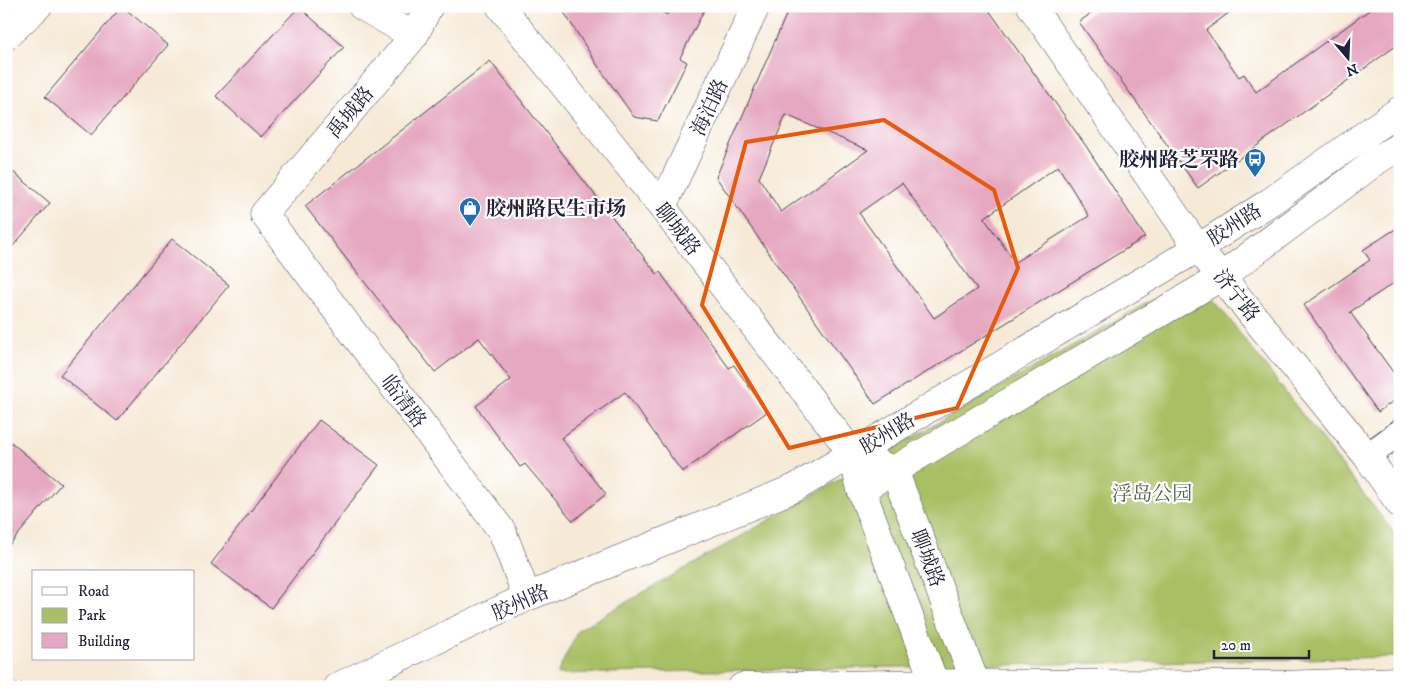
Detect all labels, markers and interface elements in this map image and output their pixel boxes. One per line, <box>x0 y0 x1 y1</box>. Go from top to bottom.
north arrow <box>1324 32 1374 82</box>
text: N <box>1343 59 1360 80</box>
street label: 海泊路 <box>686 75 734 140</box>
street label: 禹城路 <box>322 82 380 144</box>
bus stop icon: 胶州路芝罘路 <box>1243 147 1267 178</box>
place label: 胶州路芝罘路 <box>1119 148 1239 173</box>
shop icon: 胶州路民生市场 <box>458 196 482 227</box>
place label: 胶州路民生市场 <box>486 197 626 222</box>
street label: 胶州路 <box>1203 198 1267 252</box>
street label: 聊城路 <box>648 199 705 261</box>
street label: 济宁路 <box>1207 265 1264 327</box>
street label: 临清路 <box>375 370 431 433</box>
street label: 胶州路 <box>856 408 920 460</box>
park label: 浮岛公园 <box>1112 482 1192 507</box>
street label: 聊城路 <box>904 526 949 591</box>
legend <box>32 570 195 660</box>
street label: 胶州路 <box>488 580 553 627</box>
text: Road <box>78 582 110 601</box>
text: Park <box>78 606 107 625</box>
scale bar <box>1214 628 1308 660</box>
text: Building <box>78 632 130 651</box>
text: 20 m <box>1221 636 1251 655</box>

